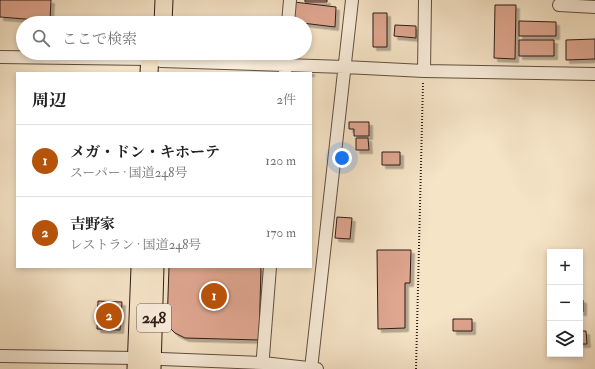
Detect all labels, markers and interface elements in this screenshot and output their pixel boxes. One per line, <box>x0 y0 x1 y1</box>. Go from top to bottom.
search box <box>16 16 312 60</box>
icon: search <box>30 27 52 49</box>
text: ここで検索 <box>62 30 137 49</box>
text: 周辺 <box>32 90 66 111</box>
text: 2件 <box>276 92 296 108</box>
text: メガ・ドン・キホーテ <box>70 143 220 162</box>
your location <box>332 148 352 168</box>
text: 1 <box>43 153 47 169</box>
text: 120 m <box>265 153 296 169</box>
text: スーパー · 国道248号 <box>70 165 187 181</box>
text: 吉野家 <box>70 215 115 234</box>
text: 2 <box>42 225 48 241</box>
text: 170 m <box>266 225 296 241</box>
text: レストラン · 国道248号 <box>70 237 201 253</box>
map controls <box>547 249 583 357</box>
button: + <box>547 249 583 285</box>
pin: 1 <box>201 281 227 311</box>
button: − <box>547 285 583 321</box>
pin: 2 <box>96 301 122 331</box>
road number: 248 <box>137 304 171 332</box>
button: layers <box>547 321 583 357</box>

